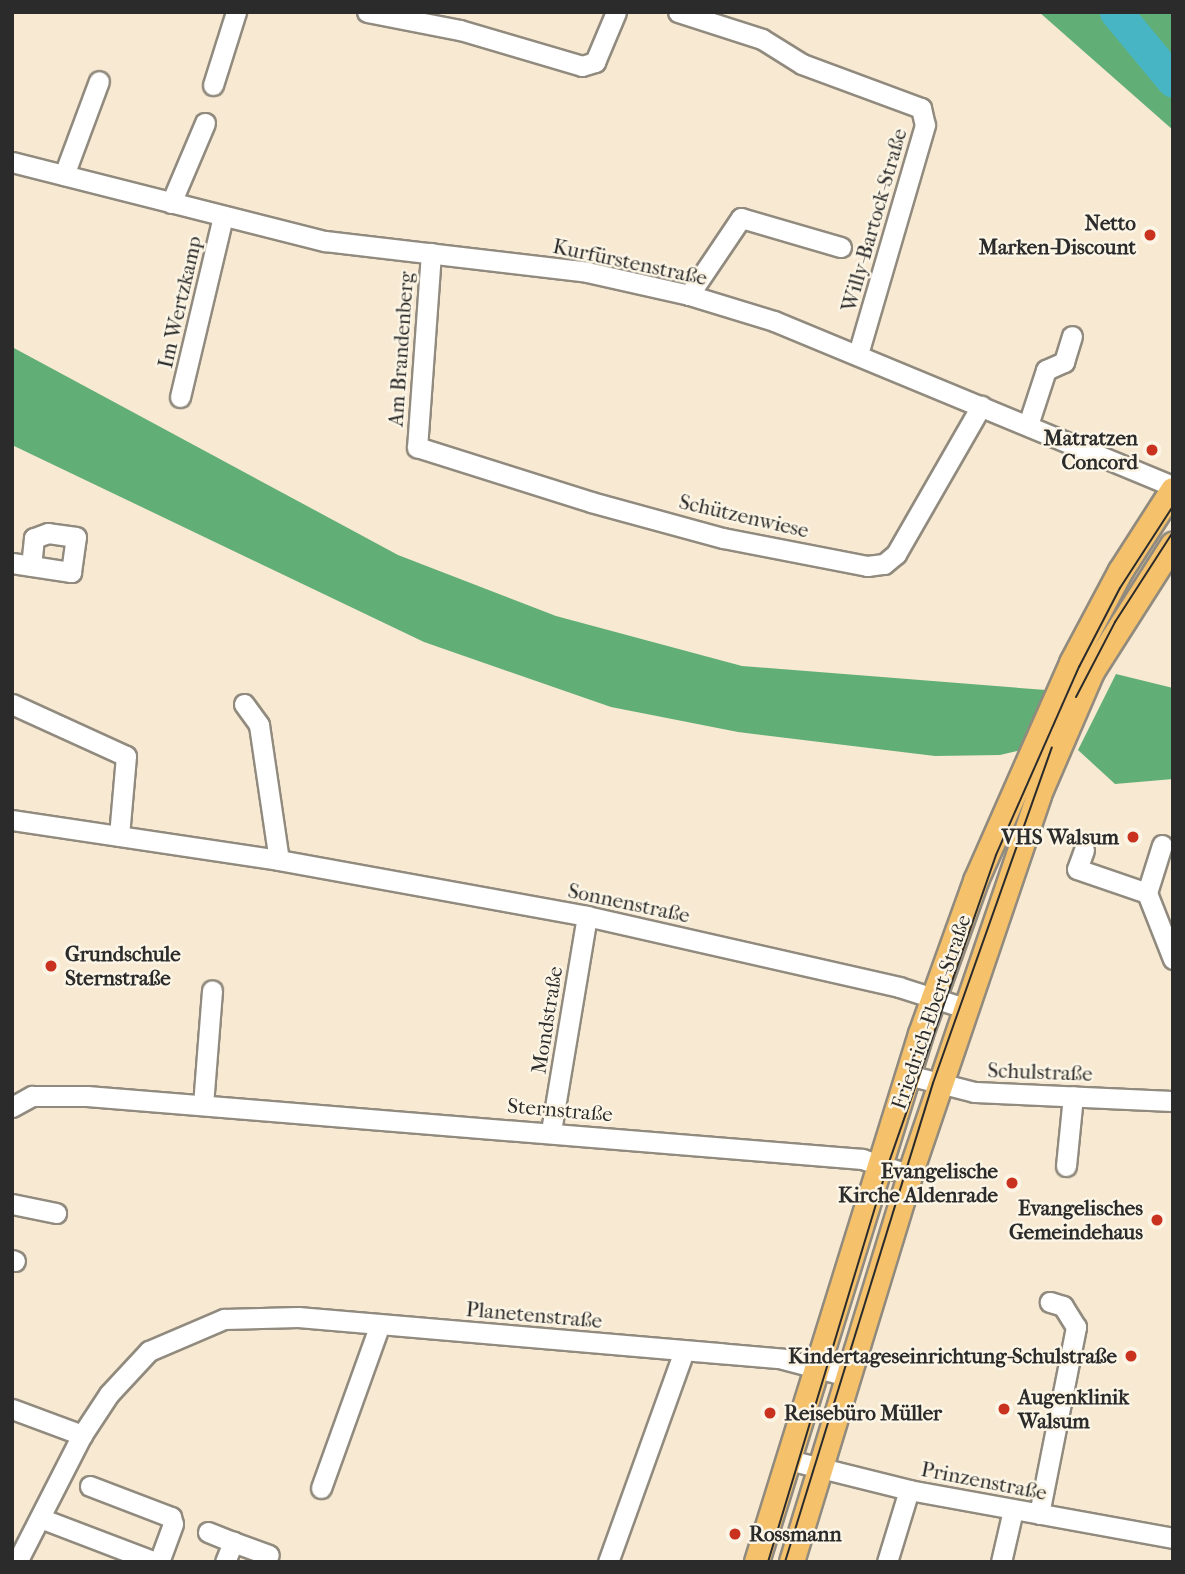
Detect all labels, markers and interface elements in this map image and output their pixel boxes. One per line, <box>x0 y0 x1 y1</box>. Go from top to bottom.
street label: Willy-Bartock-Straße <box>836 125 912 315</box>
place label: Netto Marken-Discount <box>979 210 1136 260</box>
marker: Netto Marken-Discount <box>1142 227 1158 243</box>
street label: Im Wertzkamp <box>153 233 207 371</box>
street label: Kurfürstenstraße <box>551 233 709 291</box>
street label: Am Brandenberg <box>383 271 419 427</box>
place label: Matratzen Concord <box>1044 425 1138 475</box>
marker: Matratzen Concord <box>1144 442 1160 458</box>
street label: Schützenwiese <box>677 489 811 543</box>
place label: VHS Walsum <box>1002 824 1119 850</box>
marker: VHS Walsum <box>1125 829 1141 845</box>
street label: Sonnenstraße <box>566 878 692 928</box>
street label: Friedrich-Ebert-Straße <box>886 911 976 1113</box>
place label: Grundschule Sternstraße <box>65 941 181 991</box>
marker: Grundschule Sternstraße <box>43 958 59 974</box>
street label: Mondstraße <box>526 964 568 1076</box>
street label: Schulstraße <box>987 1058 1093 1086</box>
street label: Sternstraße <box>506 1093 614 1127</box>
place label: Evangelische Kirche Aldenrade <box>838 1158 998 1208</box>
marker: Evangelische Kirche Aldenrade <box>1004 1175 1020 1191</box>
place label: Evangelisches Gemeindehaus <box>1009 1195 1143 1245</box>
marker: Evangelisches Gemeindehaus <box>1149 1212 1165 1228</box>
street label: Planetenstraße <box>465 1296 603 1334</box>
place label: Kindertageseinrichtung-Schulstraße <box>788 1343 1117 1369</box>
marker: Kindertageseinrichtung-Schulstraße <box>1123 1348 1139 1364</box>
place label: Augenklinik Walsum <box>1018 1384 1129 1434</box>
place label: Reisebüro Müller <box>784 1400 942 1426</box>
marker: Augenklinik Walsum <box>996 1401 1012 1417</box>
marker: Reisebüro Müller <box>762 1405 778 1421</box>
street label: Prinzenstraße <box>919 1456 1049 1506</box>
place label: Rossmann <box>749 1521 842 1547</box>
marker: Rossmann <box>727 1526 743 1542</box>

